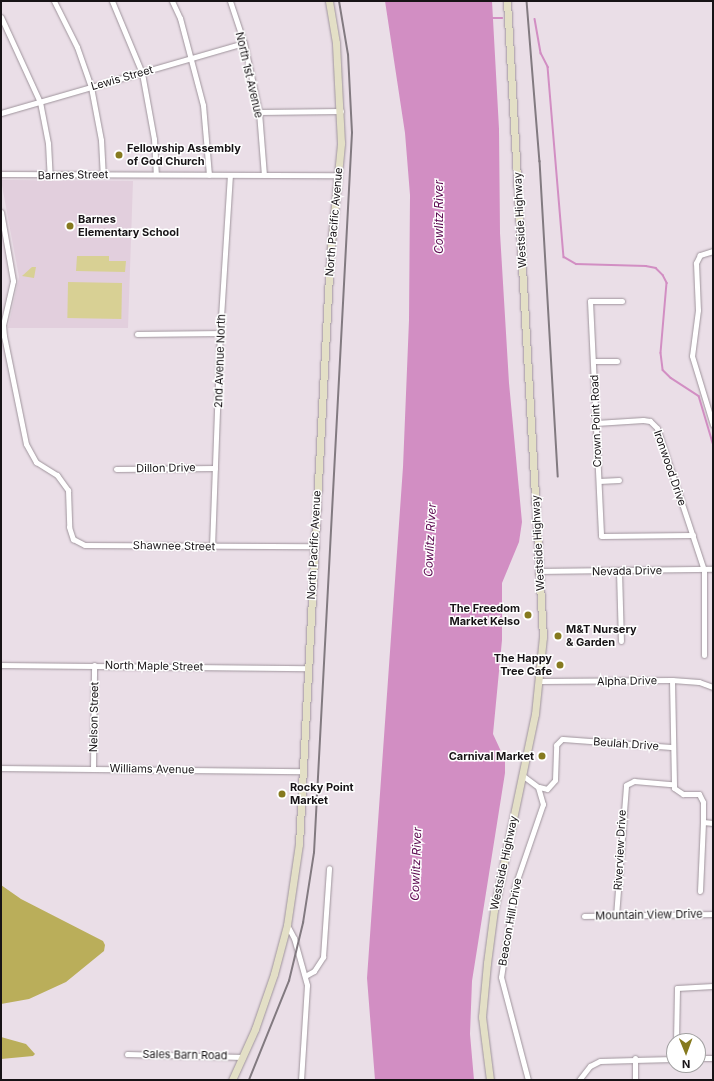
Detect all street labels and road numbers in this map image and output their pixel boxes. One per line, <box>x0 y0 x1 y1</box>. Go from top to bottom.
street label: North 1st Avenue <box>233 31 265 119</box>
street label: Lewis Street <box>89 63 155 93</box>
street label: North Pacific Avenue <box>323 167 345 277</box>
street label: Barnes Street <box>38 168 108 182</box>
street label: Westside Highway <box>511 172 529 268</box>
street label: 2nd Avenue North <box>212 314 228 408</box>
street label: Crown Point Road <box>588 374 604 468</box>
street label: Ironwood Drive <box>651 428 689 508</box>
street label: Dillon Drive <box>136 461 196 475</box>
street label: North Pacific Avenue <box>305 490 323 600</box>
street label: Westside Highway <box>529 495 547 591</box>
street label: Shawnee Street <box>133 539 215 553</box>
street label: Nevada Drive <box>592 564 662 578</box>
street label: North Maple Street <box>105 659 203 673</box>
street label: Alpha Drive <box>597 674 657 688</box>
street label: Nelson Street <box>87 682 101 752</box>
street label: Beulah Drive <box>593 735 659 753</box>
street label: Williams Avenue <box>109 762 195 776</box>
street label: Riverview Drive <box>611 809 629 891</box>
street label: Westside Highway <box>488 815 520 911</box>
street label: Beacon Hill Drive <box>496 877 524 967</box>
street label: Mountain View Drive <box>595 907 703 923</box>
street label: Sales Barn Road <box>142 1048 228 1062</box>

